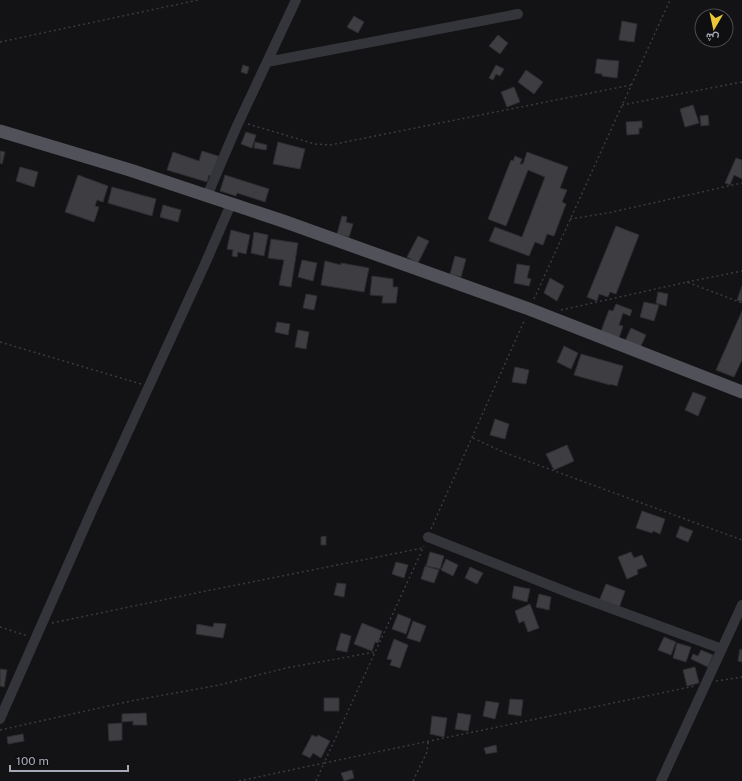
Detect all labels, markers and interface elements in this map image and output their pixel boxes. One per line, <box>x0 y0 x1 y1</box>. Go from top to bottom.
north arrow <box>694 8 734 48</box>
text: ش <box>705 30 720 45</box>
scale bar <box>10 747 128 773</box>
text: 100 m <box>16 754 49 768</box>

